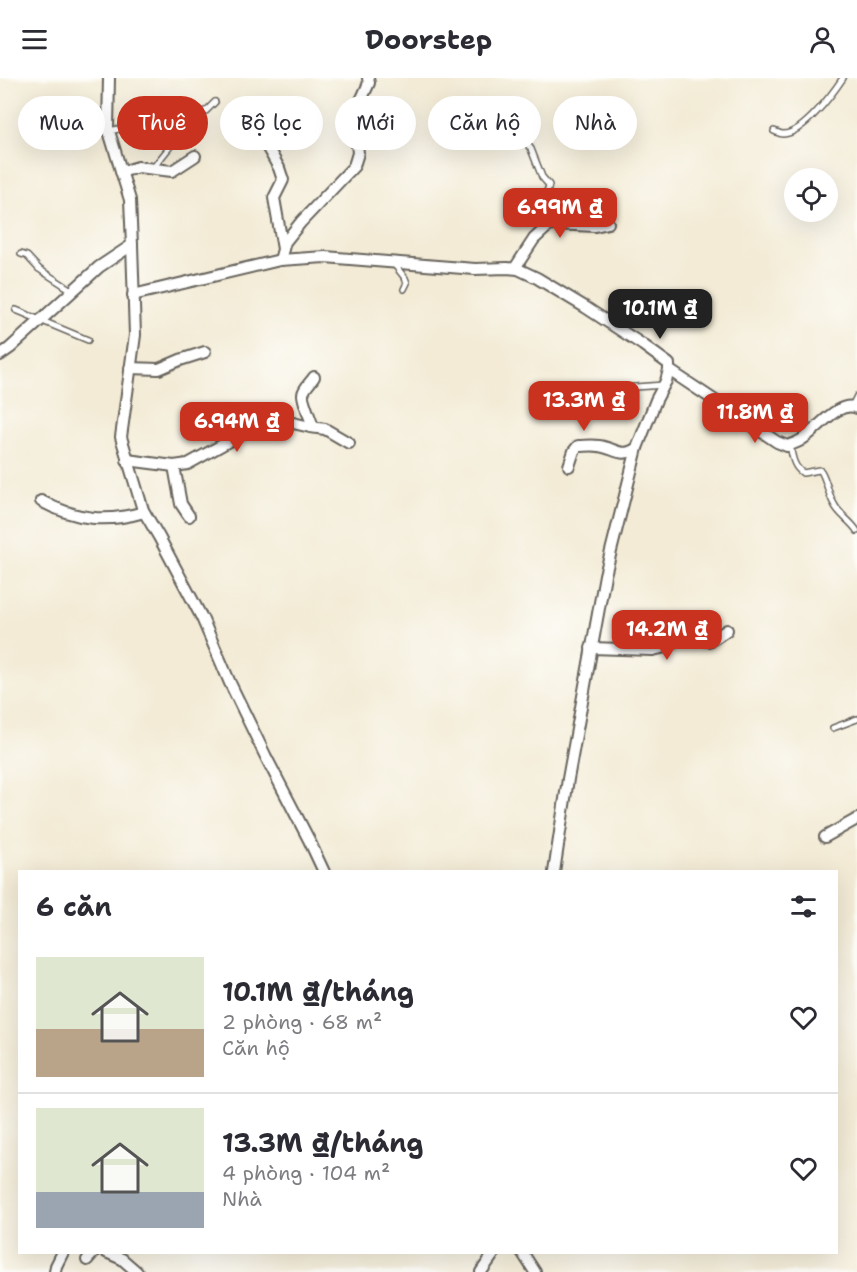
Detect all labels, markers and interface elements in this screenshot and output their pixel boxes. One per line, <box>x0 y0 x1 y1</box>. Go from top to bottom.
text: Doorstep <box>365 21 492 58</box>
icon: menu <box>18 23 51 56</box>
icon: person <box>806 23 839 56</box>
chip: Mua <box>18 96 105 150</box>
chip: Thuê <box>117 96 208 150</box>
chip: Bộ lọc <box>220 96 323 150</box>
chip: Mới <box>335 96 416 150</box>
chip: Căn hộ <box>428 96 541 150</box>
chip: Nhà <box>553 96 637 150</box>
map controls <box>784 168 838 222</box>
button: locate <box>784 168 838 222</box>
pin: 6.99M ₫ <box>505 188 615 239</box>
text: 6.99M ₫ <box>517 194 603 220</box>
pin: 10.1M ₫ <box>605 289 715 340</box>
text: 10.1M ₫ <box>622 295 698 321</box>
pin: 13.3M ₫ <box>529 381 639 432</box>
text: 13.3M ₫ <box>543 387 625 413</box>
pin: 11.8M ₫ <box>700 393 810 444</box>
text: 11.8M ₫ <box>716 399 794 425</box>
pin: 6.94M ₫ <box>182 402 292 453</box>
text: 6.94M ₫ <box>194 408 280 434</box>
pin: 14.2M ₫ <box>612 610 722 661</box>
text: 14.2M ₫ <box>626 616 708 642</box>
text: 6 căn <box>36 889 112 924</box>
icon: filters <box>787 890 820 923</box>
text: 10.1M ₫/tháng <box>222 974 414 1009</box>
icon: home <box>84 981 156 1053</box>
icon: heart <box>787 1001 820 1034</box>
text: 2 phòng · 68 m² <box>222 1009 382 1035</box>
text: Căn hộ <box>222 1035 290 1061</box>
text: 13.3M ₫/tháng <box>222 1125 423 1160</box>
icon: home <box>84 1132 156 1204</box>
icon: heart <box>787 1152 820 1185</box>
text: 4 phòng · 104 m² <box>222 1160 390 1186</box>
text: Nhà <box>222 1186 262 1212</box>

